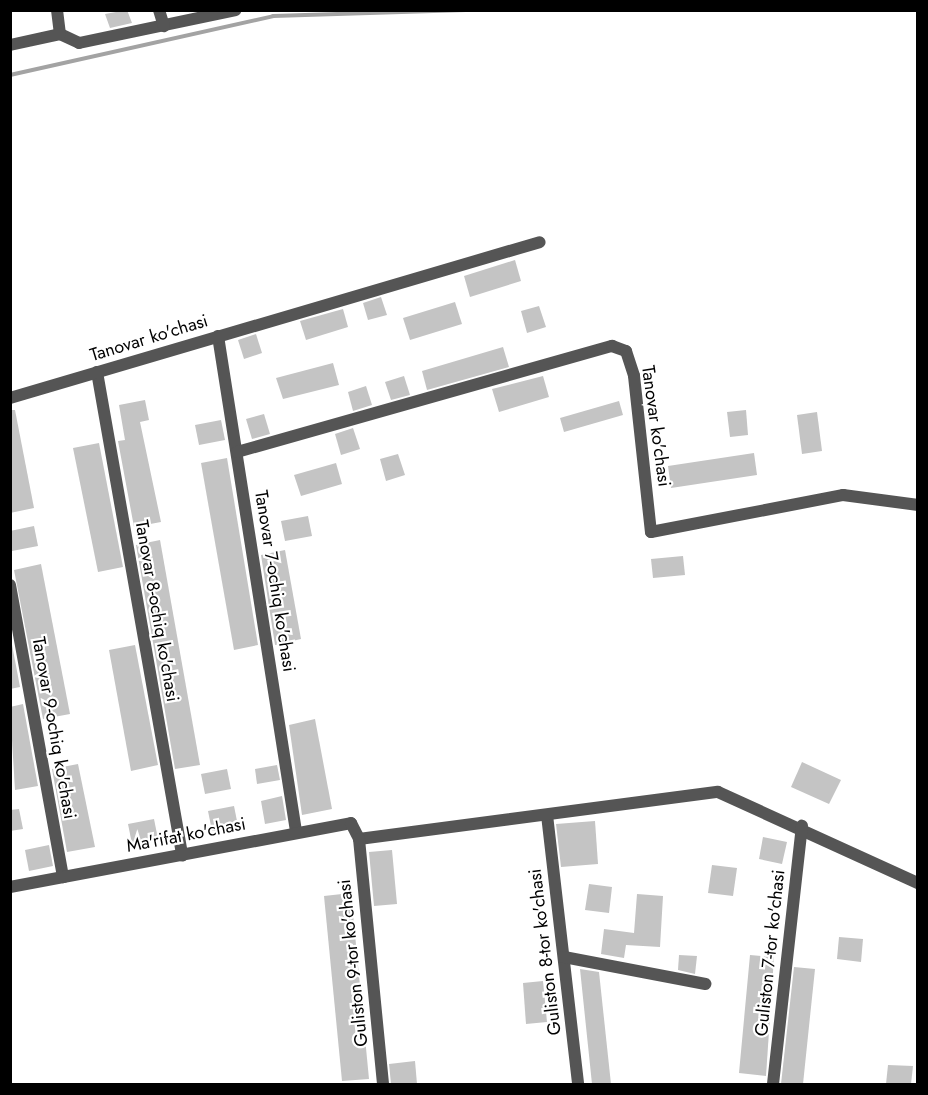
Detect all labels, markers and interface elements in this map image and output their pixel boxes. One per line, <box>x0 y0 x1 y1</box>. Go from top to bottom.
street label: Tanovar ko'chasi <box>87 310 211 366</box>
street label: Tanovar ko'chasi <box>637 364 675 488</box>
street label: Tanovar 7-ochiq ko'chasi <box>250 489 300 673</box>
street label: Tanovar 8-ochiq ko'chasi <box>130 519 184 703</box>
street label: Tanovar 9-ochiq ko'chasi <box>27 635 81 821</box>
street label: Ma'rifat ko'chasi <box>124 813 248 857</box>
street label: Guliston 8-tor ko'chasi <box>524 868 566 1036</box>
street label: Guliston 7-tor ko'chasi <box>751 869 789 1037</box>
street label: Guliston 9-tor ko'chasi <box>333 878 373 1048</box>

